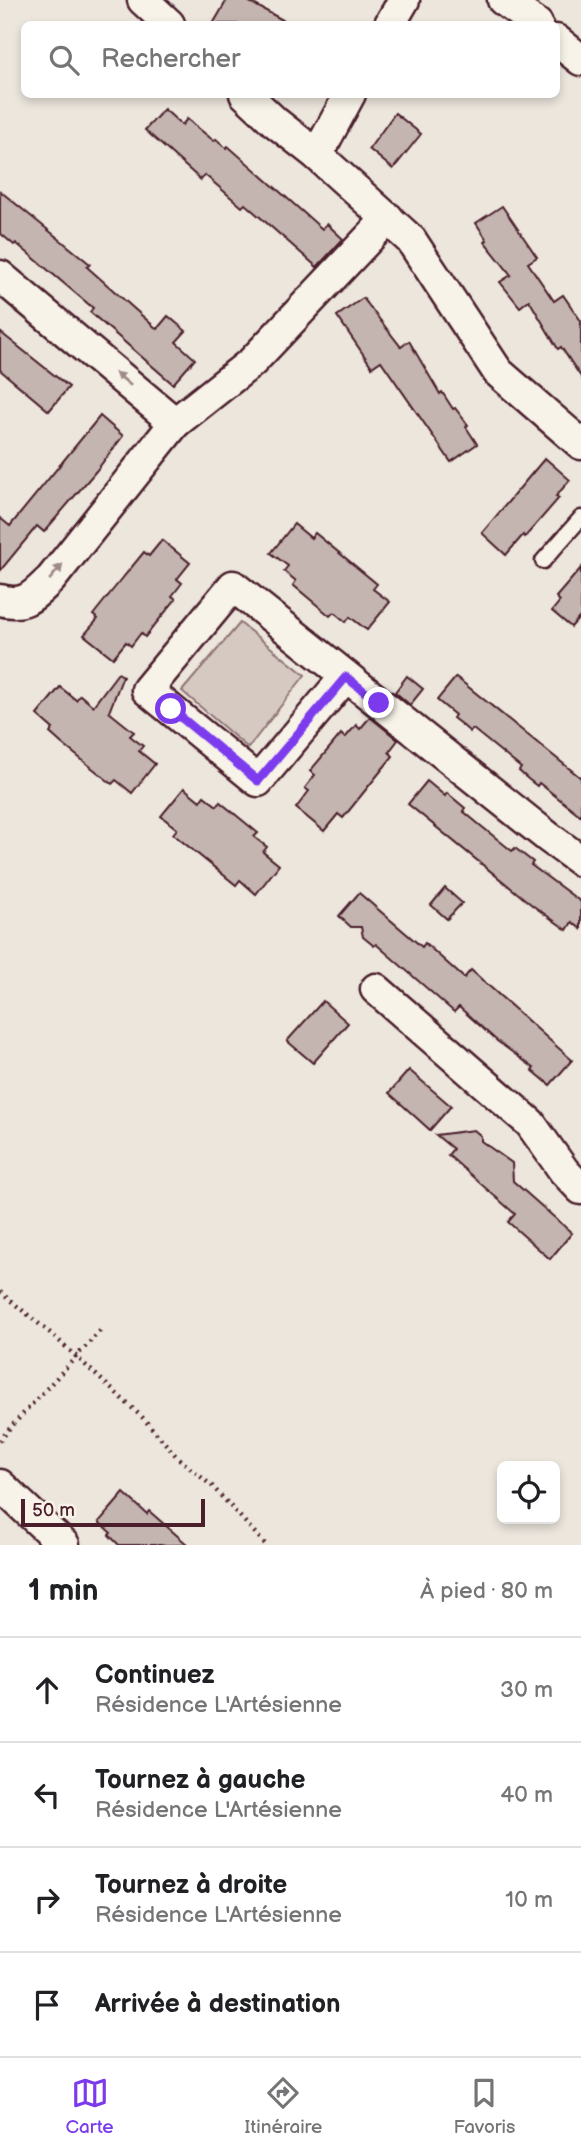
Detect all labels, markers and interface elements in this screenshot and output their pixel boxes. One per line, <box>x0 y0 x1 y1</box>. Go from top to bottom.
search box <box>21 21 560 98</box>
icon: search <box>45 41 83 79</box>
text: Rechercher <box>101 44 240 75</box>
one-way arrow <box>114 372 131 387</box>
one-way arrow <box>48 564 63 581</box>
route end <box>363 687 394 718</box>
route start <box>155 693 186 724</box>
map controls <box>497 1461 560 1524</box>
button: locate <box>497 1461 560 1524</box>
scale bar <box>21 1496 205 1528</box>
text: 50 m <box>32 1499 75 1522</box>
text: 1 min <box>28 1573 98 1609</box>
text: À pied · 80 m <box>420 1577 553 1605</box>
text: Continuez <box>95 1660 215 1691</box>
icon: ahead <box>28 1671 66 1709</box>
text: 30 m <box>500 1676 553 1704</box>
text: Résidence L'Artésienne <box>95 1691 342 1719</box>
text: Tournez à gauche <box>95 1765 306 1796</box>
icon: left <box>28 1776 66 1814</box>
text: 40 m <box>500 1781 553 1809</box>
text: Résidence L'Artésienne <box>95 1796 342 1824</box>
text: Tournez à droite <box>95 1870 287 1901</box>
icon: right <box>28 1881 66 1919</box>
text: 10 m <box>505 1886 553 1914</box>
text: Résidence L'Artésienne <box>95 1901 342 1929</box>
icon: arrive <box>28 1986 66 2024</box>
text: Arrivée à destination <box>95 1989 341 2020</box>
tab: Carte <box>66 2074 113 2139</box>
tab: Itinéraire <box>245 2074 322 2139</box>
tab: Favoris <box>453 2074 515 2139</box>

